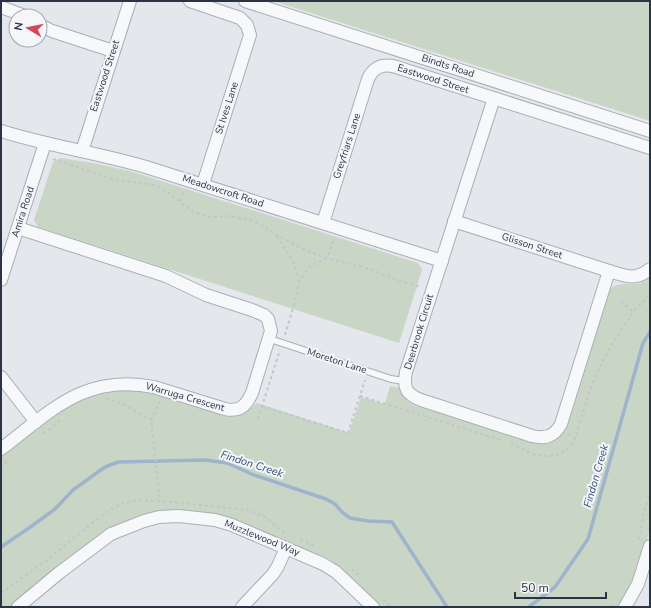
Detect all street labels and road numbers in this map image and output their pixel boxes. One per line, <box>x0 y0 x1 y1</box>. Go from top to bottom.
street label: Eastwood Street <box>87 38 123 114</box>
street label: Bindts Road <box>420 51 476 81</box>
street label: Eastwood Street <box>395 61 471 97</box>
street label: St Ives Lane <box>212 80 242 136</box>
street label: Greyfriars Lane <box>330 111 364 181</box>
street label: Meadowcroft Road <box>180 171 266 211</box>
street label: Amira Road <box>8 185 38 239</box>
street label: Glisson Street <box>500 230 565 263</box>
street label: Deerbrook Circuit <box>401 292 437 371</box>
street label: Moreton Lane <box>305 345 369 377</box>
street label: Warruga Crescent <box>144 379 227 415</box>
street label: Muzzlewood Way <box>222 516 303 560</box>

